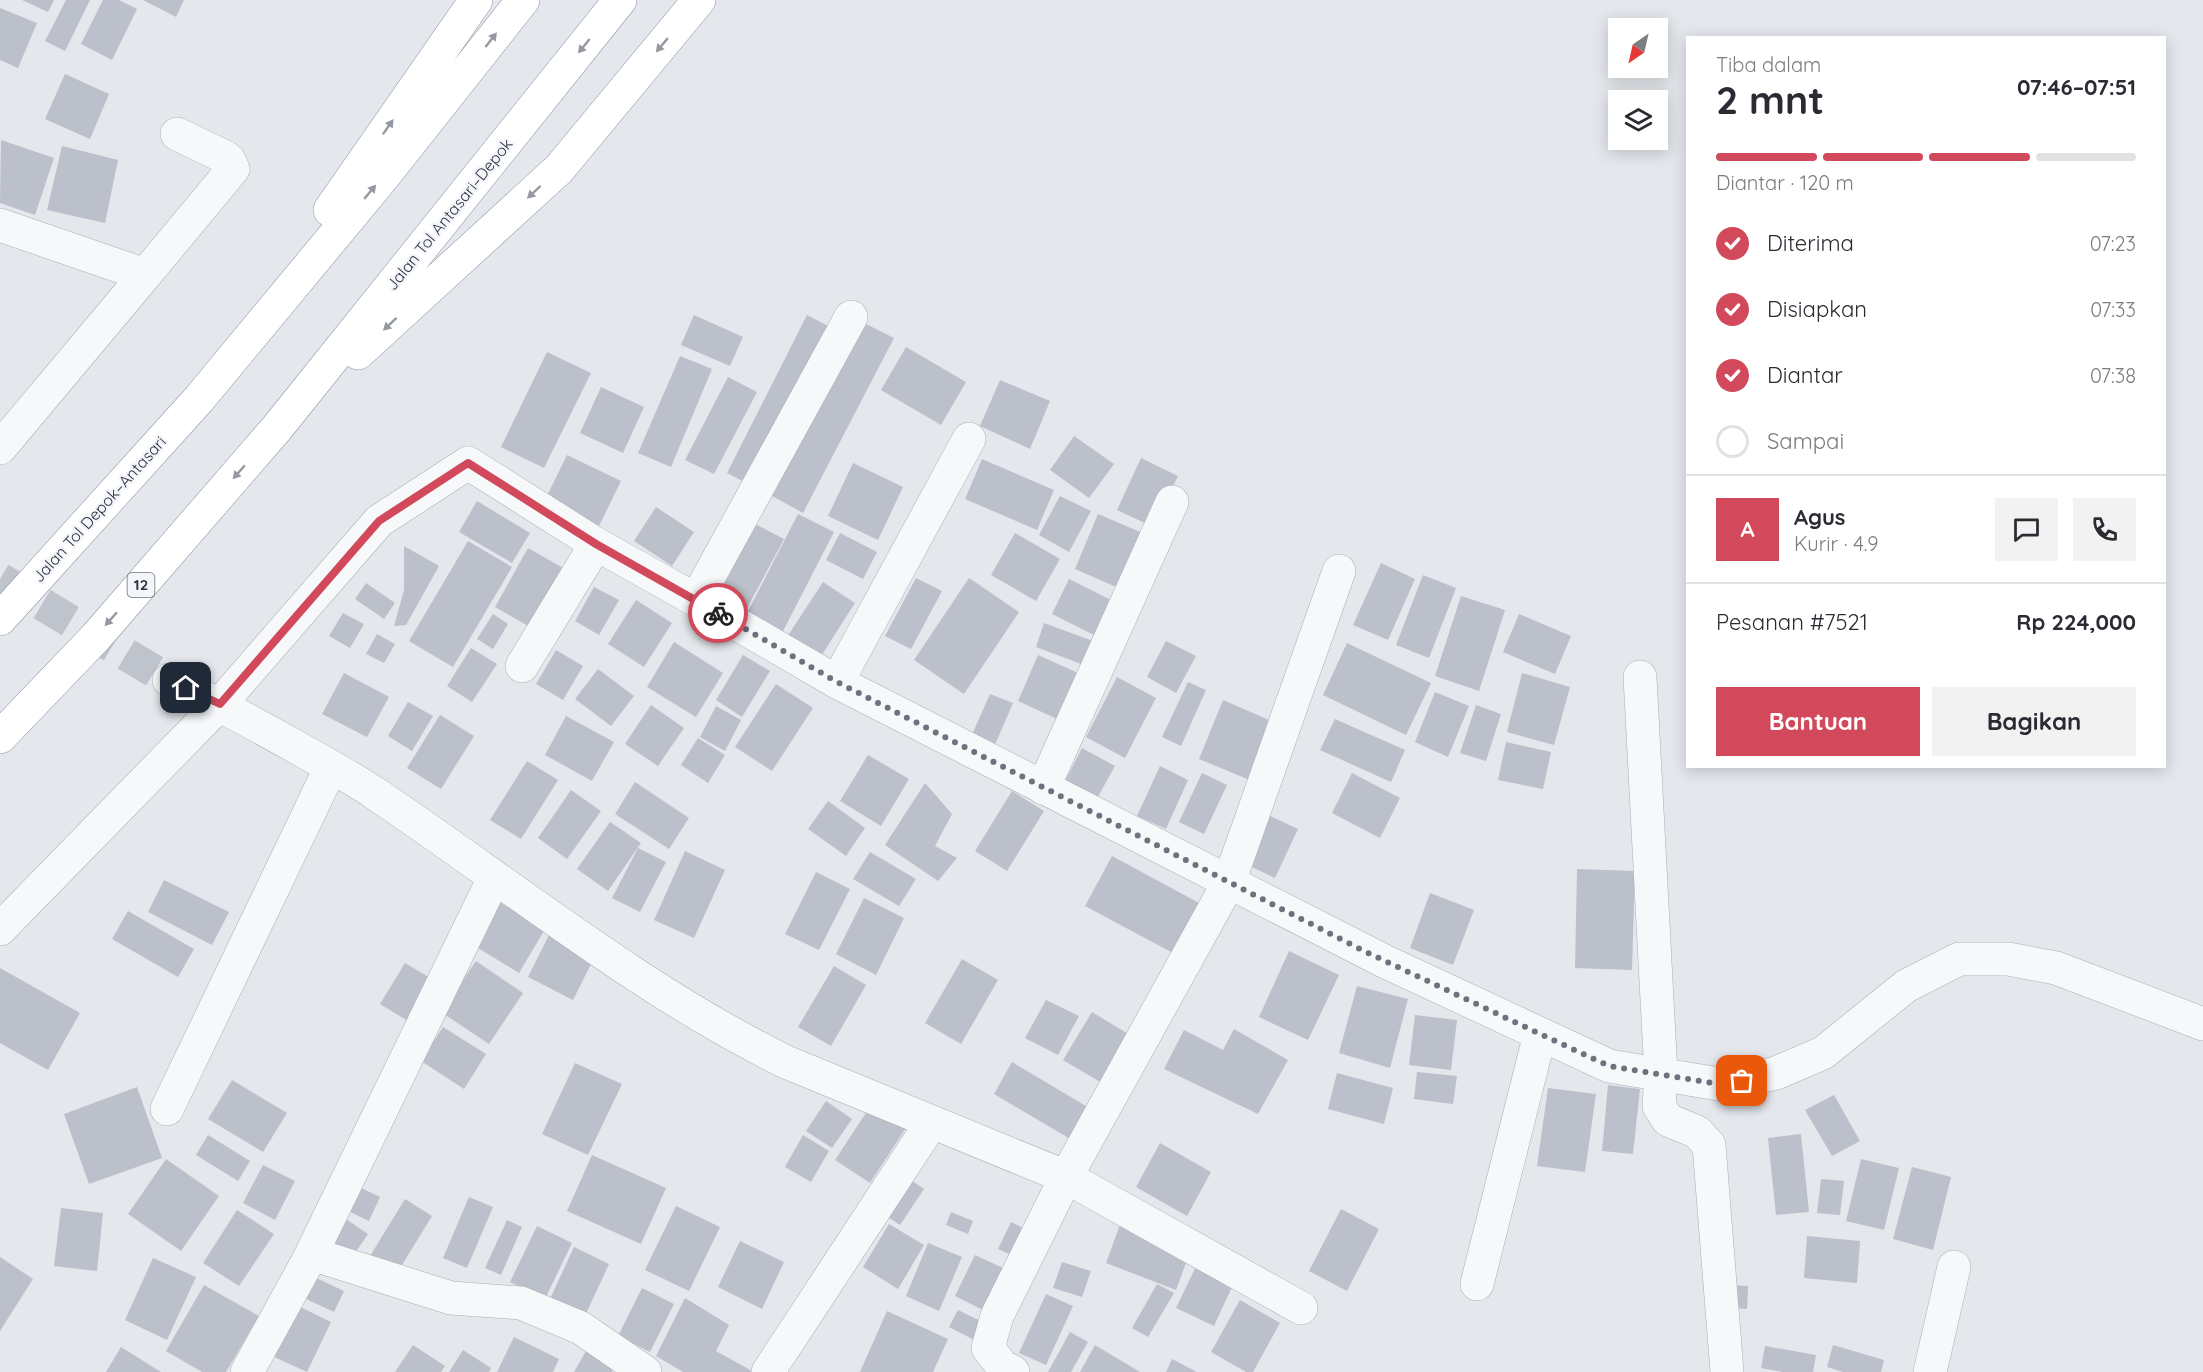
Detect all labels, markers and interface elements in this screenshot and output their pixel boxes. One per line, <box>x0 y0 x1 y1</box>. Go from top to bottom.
north arrow <box>1608 18 1668 78</box>
map controls <box>1608 18 1668 150</box>
one-way arrow <box>485 32 497 47</box>
one-way arrow <box>655 37 668 53</box>
one-way arrow <box>578 38 590 53</box>
text: Tiba dalam <box>1716 52 1821 77</box>
text: 07:46–07:51 <box>2017 73 2136 101</box>
text: 2 mnt <box>1716 75 1824 124</box>
button: layers <box>1608 90 1668 150</box>
one-way arrow <box>382 119 394 135</box>
street label: Jalan Tol Antasari–Depok <box>382 134 516 294</box>
text: Diantar · 120 m <box>1716 170 1854 195</box>
one-way arrow <box>363 185 376 200</box>
one-way arrow <box>526 185 541 199</box>
icon: check <box>1716 227 1749 260</box>
text: Diterima <box>1767 229 1854 257</box>
text: 07:23 <box>2090 231 2136 256</box>
icon: check <box>1716 293 1749 326</box>
text: Disiapkan <box>1767 295 1867 323</box>
text: 07:33 <box>2090 297 2136 322</box>
one-way arrow <box>383 317 398 331</box>
icon: check <box>1716 359 1749 392</box>
text: Diantar <box>1767 361 1843 389</box>
text: 07:38 <box>2090 363 2136 388</box>
text: Sampai <box>1767 427 1844 455</box>
street label: Jalan Tol Depok–Antasari <box>28 432 170 586</box>
one-way arrow <box>233 464 246 479</box>
button: chat <box>1995 498 2058 561</box>
button: phone <box>2073 498 2136 561</box>
text: Agus <box>1794 503 1845 531</box>
text: A <box>1740 515 1755 543</box>
text: Kurir · 4.9 <box>1794 531 1878 556</box>
road number: 12 <box>128 573 154 597</box>
courier <box>688 583 748 643</box>
icon: bike <box>702 597 735 630</box>
text: Pesanan #7521 <box>1716 608 1868 636</box>
text: Rp 224,000 <box>2016 608 2136 636</box>
one-way arrow <box>105 611 118 626</box>
pin <box>160 662 211 713</box>
icon: home <box>169 671 202 704</box>
button: Bantuan <box>1716 687 1920 756</box>
button: Bagikan <box>1932 687 2136 756</box>
pin <box>1716 1055 1767 1106</box>
icon: bag <box>1725 1064 1758 1097</box>

